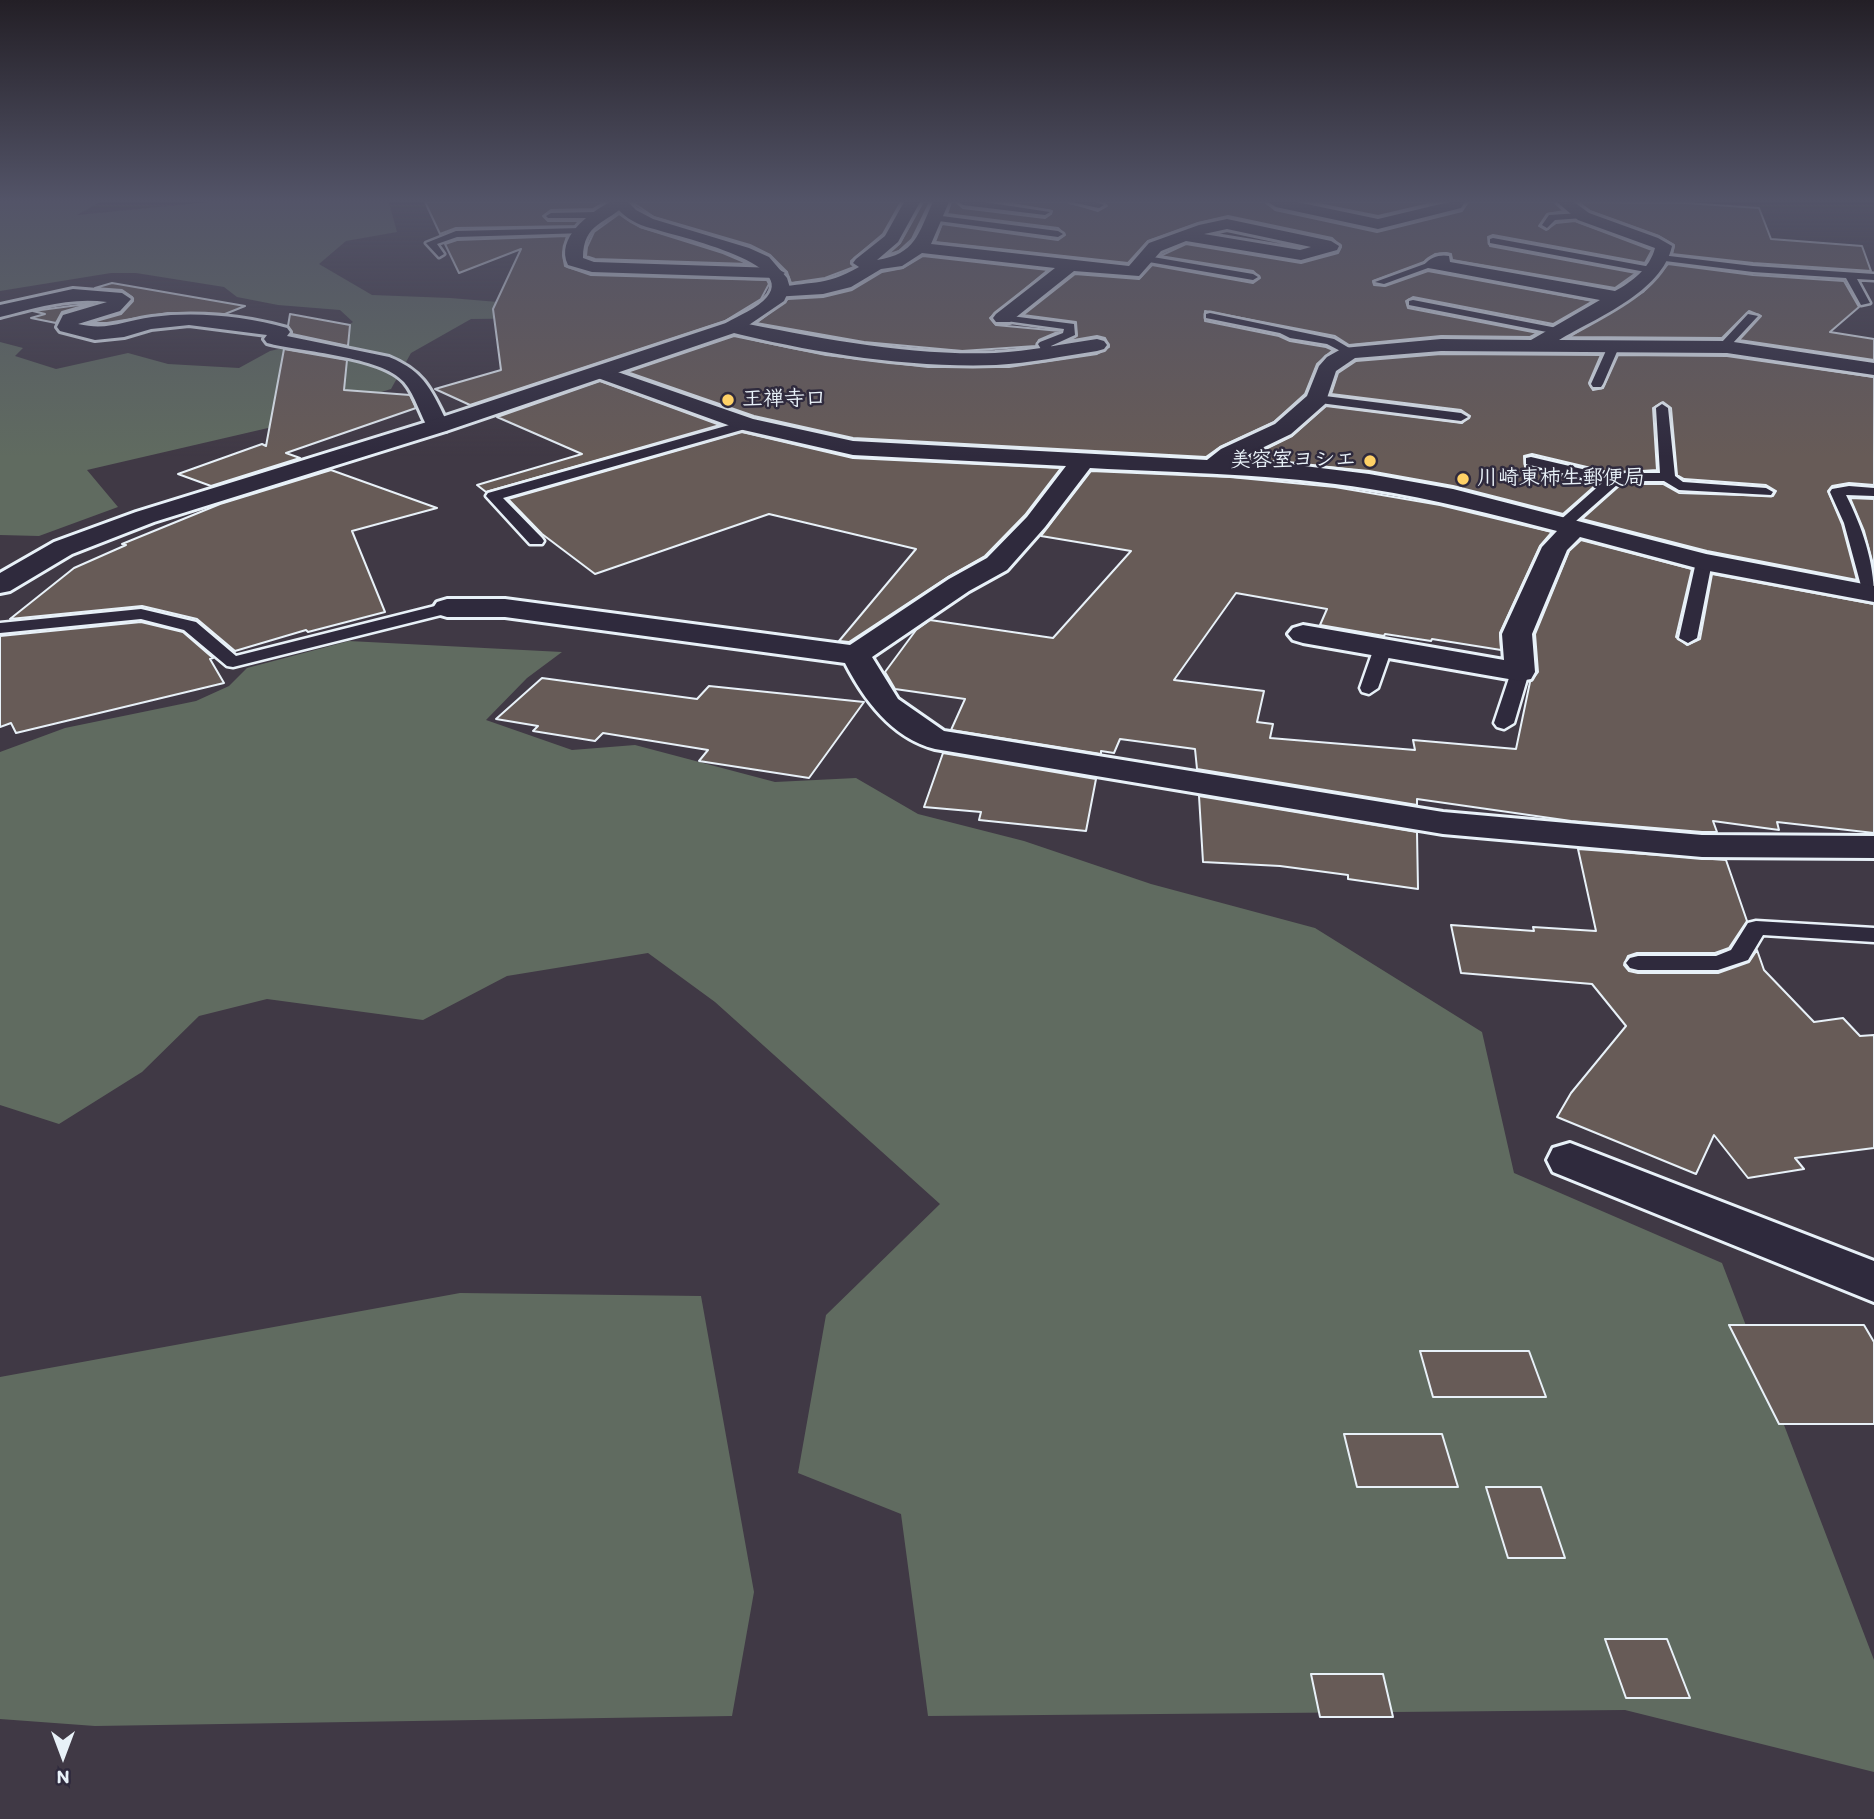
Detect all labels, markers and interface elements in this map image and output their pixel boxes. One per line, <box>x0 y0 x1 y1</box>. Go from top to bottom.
place label: 王禅寺口 <box>742 387 826 413</box>
marker: 王禅寺口 <box>720 392 736 408</box>
place label: 美容室ヨシエ <box>1230 448 1356 474</box>
marker: 美容室ヨシエ <box>1362 453 1378 469</box>
place label: 川崎東柿生郵便局 <box>1477 466 1645 492</box>
marker: 川崎東柿生郵便局 <box>1455 471 1471 487</box>
north arrow <box>28 1721 98 1791</box>
text: N <box>57 1766 69 1789</box>

